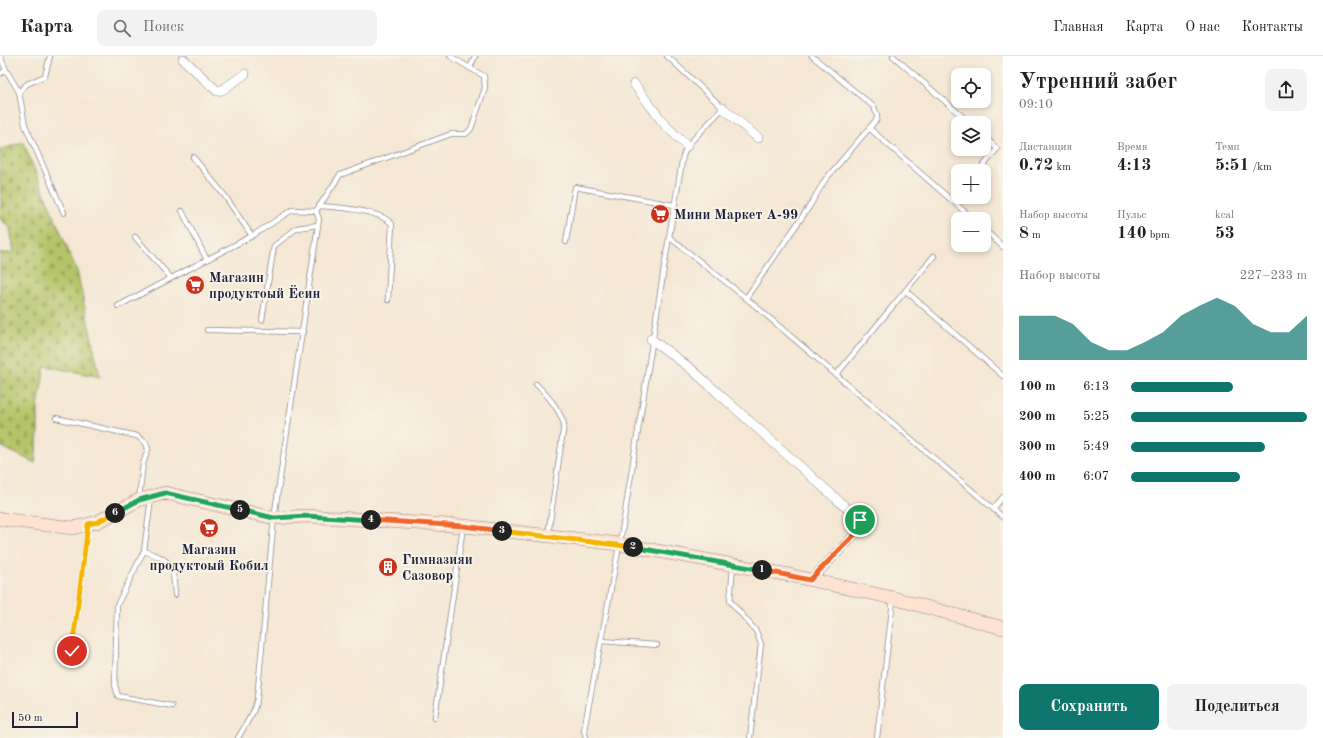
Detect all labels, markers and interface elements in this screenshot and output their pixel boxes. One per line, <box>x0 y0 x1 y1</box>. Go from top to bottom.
search box <box>97 10 377 46</box>
icon: search <box>111 17 133 39</box>
text: Карта <box>20 18 73 37</box>
text: Поиск <box>143 20 184 35</box>
text: Главная <box>1053 20 1103 34</box>
text: Карта <box>1125 20 1163 34</box>
text: О нас <box>1185 20 1220 34</box>
text: Контакты <box>1242 20 1303 34</box>
map controls <box>951 68 991 252</box>
button: locate <box>951 68 991 108</box>
button: share <box>1265 69 1307 111</box>
text: Утренний забег <box>1019 71 1177 93</box>
text: 09:10 <box>1019 98 1053 111</box>
button: layers <box>951 116 991 156</box>
text: Дистанция <box>1019 142 1072 153</box>
text: Время <box>1117 142 1147 153</box>
text: Темп <box>1215 142 1240 153</box>
text: 0.72 <box>1019 157 1053 174</box>
text: 4:13 <box>1117 157 1151 174</box>
text: 5:51 <box>1215 157 1249 174</box>
text: km <box>1053 162 1071 173</box>
text: /km <box>1249 162 1272 173</box>
button: + <box>951 164 991 204</box>
supermarket icon: Мини Маркет А-99 <box>649 203 671 225</box>
place label: Мини Маркет А-99 <box>674 208 798 222</box>
text: Набор высоты <box>1019 210 1088 221</box>
text: Пульс <box>1117 210 1146 221</box>
text: kcal <box>1215 210 1234 221</box>
button: − <box>951 212 991 252</box>
text: 8 <box>1019 225 1029 242</box>
text: 140 <box>1117 225 1147 242</box>
text: 53 <box>1215 225 1235 242</box>
text: m <box>1029 230 1041 241</box>
text: bpm <box>1147 230 1170 241</box>
text: Набор высоты <box>1019 269 1101 282</box>
text: 227–233 m <box>1240 269 1307 282</box>
place label: Магазин продуктоый Ёсин <box>209 271 321 301</box>
supermarket icon: Магазин продуктоый Ёсин <box>184 274 206 296</box>
text: 100 m <box>1019 380 1056 393</box>
text: 6:13 <box>1083 380 1109 393</box>
text: 200 m <box>1019 410 1056 423</box>
text: 5:25 <box>1083 410 1109 423</box>
text: 300 m <box>1019 440 1056 453</box>
text: 5:49 <box>1083 440 1109 453</box>
text: 400 m <box>1019 470 1056 483</box>
text: 6:07 <box>1083 470 1109 483</box>
pin: 5 <box>230 500 250 520</box>
pin: 6 <box>105 503 125 523</box>
pin <box>843 503 877 537</box>
text: 5 <box>237 504 243 515</box>
text: 6 <box>112 507 118 518</box>
icon: arrive <box>849 509 871 531</box>
pin: 4 <box>361 510 381 530</box>
text: 4 <box>368 514 374 525</box>
supermarket icon: Магазин продуктоый Кобил <box>198 517 220 539</box>
pin: 3 <box>492 521 512 541</box>
text: 3 <box>499 525 505 536</box>
pin: 2 <box>623 537 643 557</box>
text: 2 <box>630 541 636 552</box>
place label: Магазин продуктоый Кобил <box>149 543 269 573</box>
place label: Гимназияи Сазовор <box>402 553 473 583</box>
building icon: Гимназияи Сазовор <box>377 556 399 578</box>
pin: 1 <box>752 560 772 580</box>
text: 1 <box>759 564 765 575</box>
pin <box>55 634 89 668</box>
icon: check <box>61 640 83 662</box>
button: Сохранить <box>1019 684 1159 730</box>
button: Поделиться <box>1167 684 1307 730</box>
scale bar <box>12 710 78 729</box>
text: 50 m <box>18 713 43 724</box>

